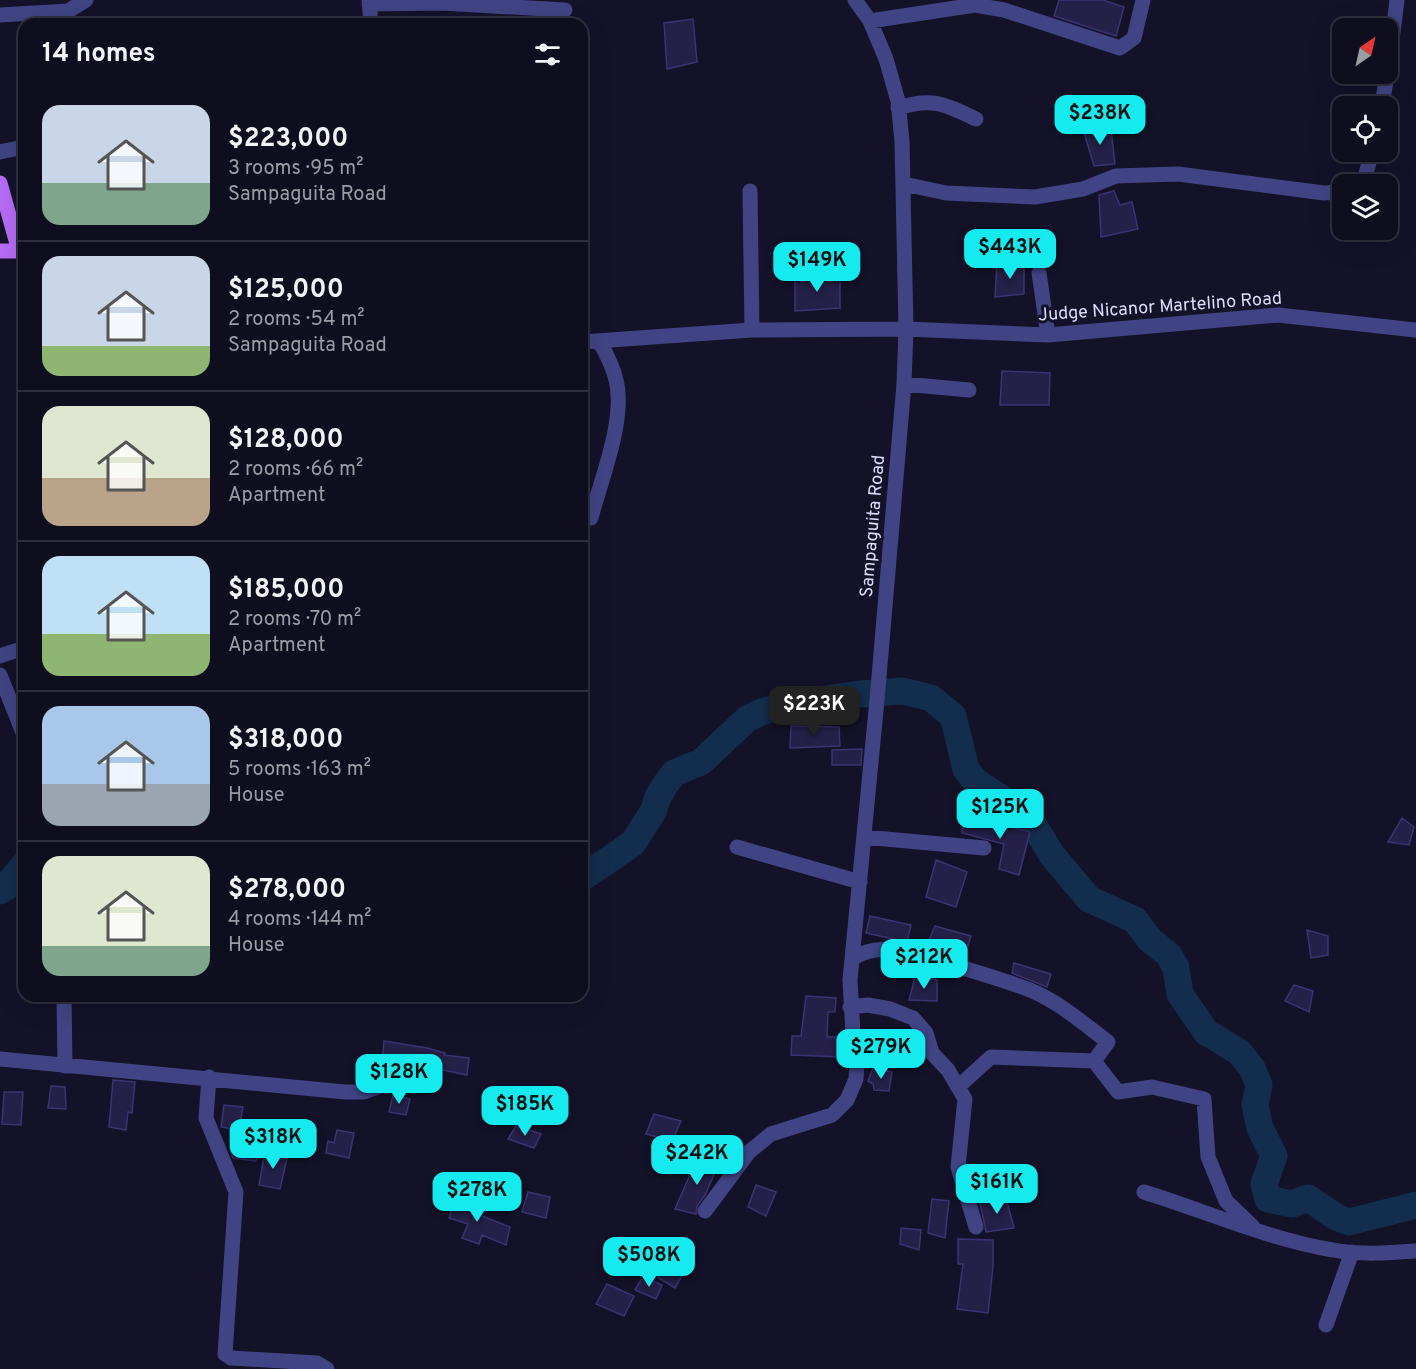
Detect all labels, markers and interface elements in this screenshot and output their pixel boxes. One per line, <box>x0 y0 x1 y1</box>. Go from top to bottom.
north arrow <box>1332 18 1398 84</box>
map controls <box>1332 18 1398 240</box>
text: 14 homes <box>42 38 156 71</box>
icon: filters <box>531 38 564 71</box>
pin: $238K <box>1058 95 1142 146</box>
button: locate <box>1332 96 1398 162</box>
text: $238K <box>1069 101 1131 127</box>
text: $223,000 <box>228 123 348 156</box>
icon: home <box>90 129 162 201</box>
text: 3 rooms · 95 m² <box>228 156 364 182</box>
button: layers <box>1332 174 1398 240</box>
text: Sampaguita Road <box>228 182 387 208</box>
pin: $443K <box>968 229 1052 280</box>
text: $443K <box>978 235 1042 261</box>
pin: $149K <box>775 242 859 293</box>
text: $149K <box>787 248 847 274</box>
text: $125,000 <box>228 274 344 307</box>
icon: home <box>90 280 162 352</box>
street label: Judge Nicanor Martelino Road <box>1037 288 1283 327</box>
text: 2 rooms · 54 m² <box>228 307 365 333</box>
text: Sampaguita Road <box>228 333 387 359</box>
text: $128,000 <box>228 424 344 457</box>
icon: home <box>90 430 162 502</box>
street label: Sampaguita Road <box>856 454 891 598</box>
text: 2 rooms · 66 m² <box>228 457 363 483</box>
text: Apartment <box>228 483 326 509</box>
text: $185,000 <box>228 574 344 607</box>
icon: home <box>90 580 162 652</box>
text: 2 rooms · 70 m² <box>228 607 361 633</box>
text: Apartment <box>228 633 326 659</box>
pin: $223K <box>772 686 856 737</box>
text: $223K <box>783 692 845 718</box>
text: $318,000 <box>228 724 343 757</box>
icon: home <box>90 730 162 802</box>
text: 5 rooms · 163 m² <box>228 757 371 783</box>
text: House <box>228 783 284 809</box>
pin: $125K <box>958 789 1042 840</box>
text: $125K <box>971 795 1029 821</box>
text: $278,000 <box>228 874 346 907</box>
icon: home <box>90 880 162 952</box>
text: 4 rooms · 144 m² <box>228 907 371 933</box>
text: House <box>228 933 284 959</box>
pin: $212K <box>882 939 966 990</box>
text: $212K <box>895 945 953 971</box>
pin: $279K <box>839 1029 923 1080</box>
text: $279K <box>850 1035 912 1061</box>
pin: $128K <box>357 1054 441 1105</box>
text: $128K <box>370 1060 428 1086</box>
pin: $185K <box>483 1086 567 1137</box>
text: $185K <box>495 1092 555 1118</box>
pin: $318K <box>231 1119 315 1170</box>
text: $318K <box>244 1125 302 1151</box>
pin: $242K <box>655 1135 739 1186</box>
text: $242K <box>665 1141 729 1167</box>
pin: $161K <box>955 1164 1039 1215</box>
text: $161K <box>970 1170 1024 1196</box>
pin: $278K <box>435 1172 519 1223</box>
text: $278K <box>447 1178 507 1204</box>
pin: $508K <box>607 1237 691 1288</box>
text: $508K <box>617 1243 681 1269</box>

